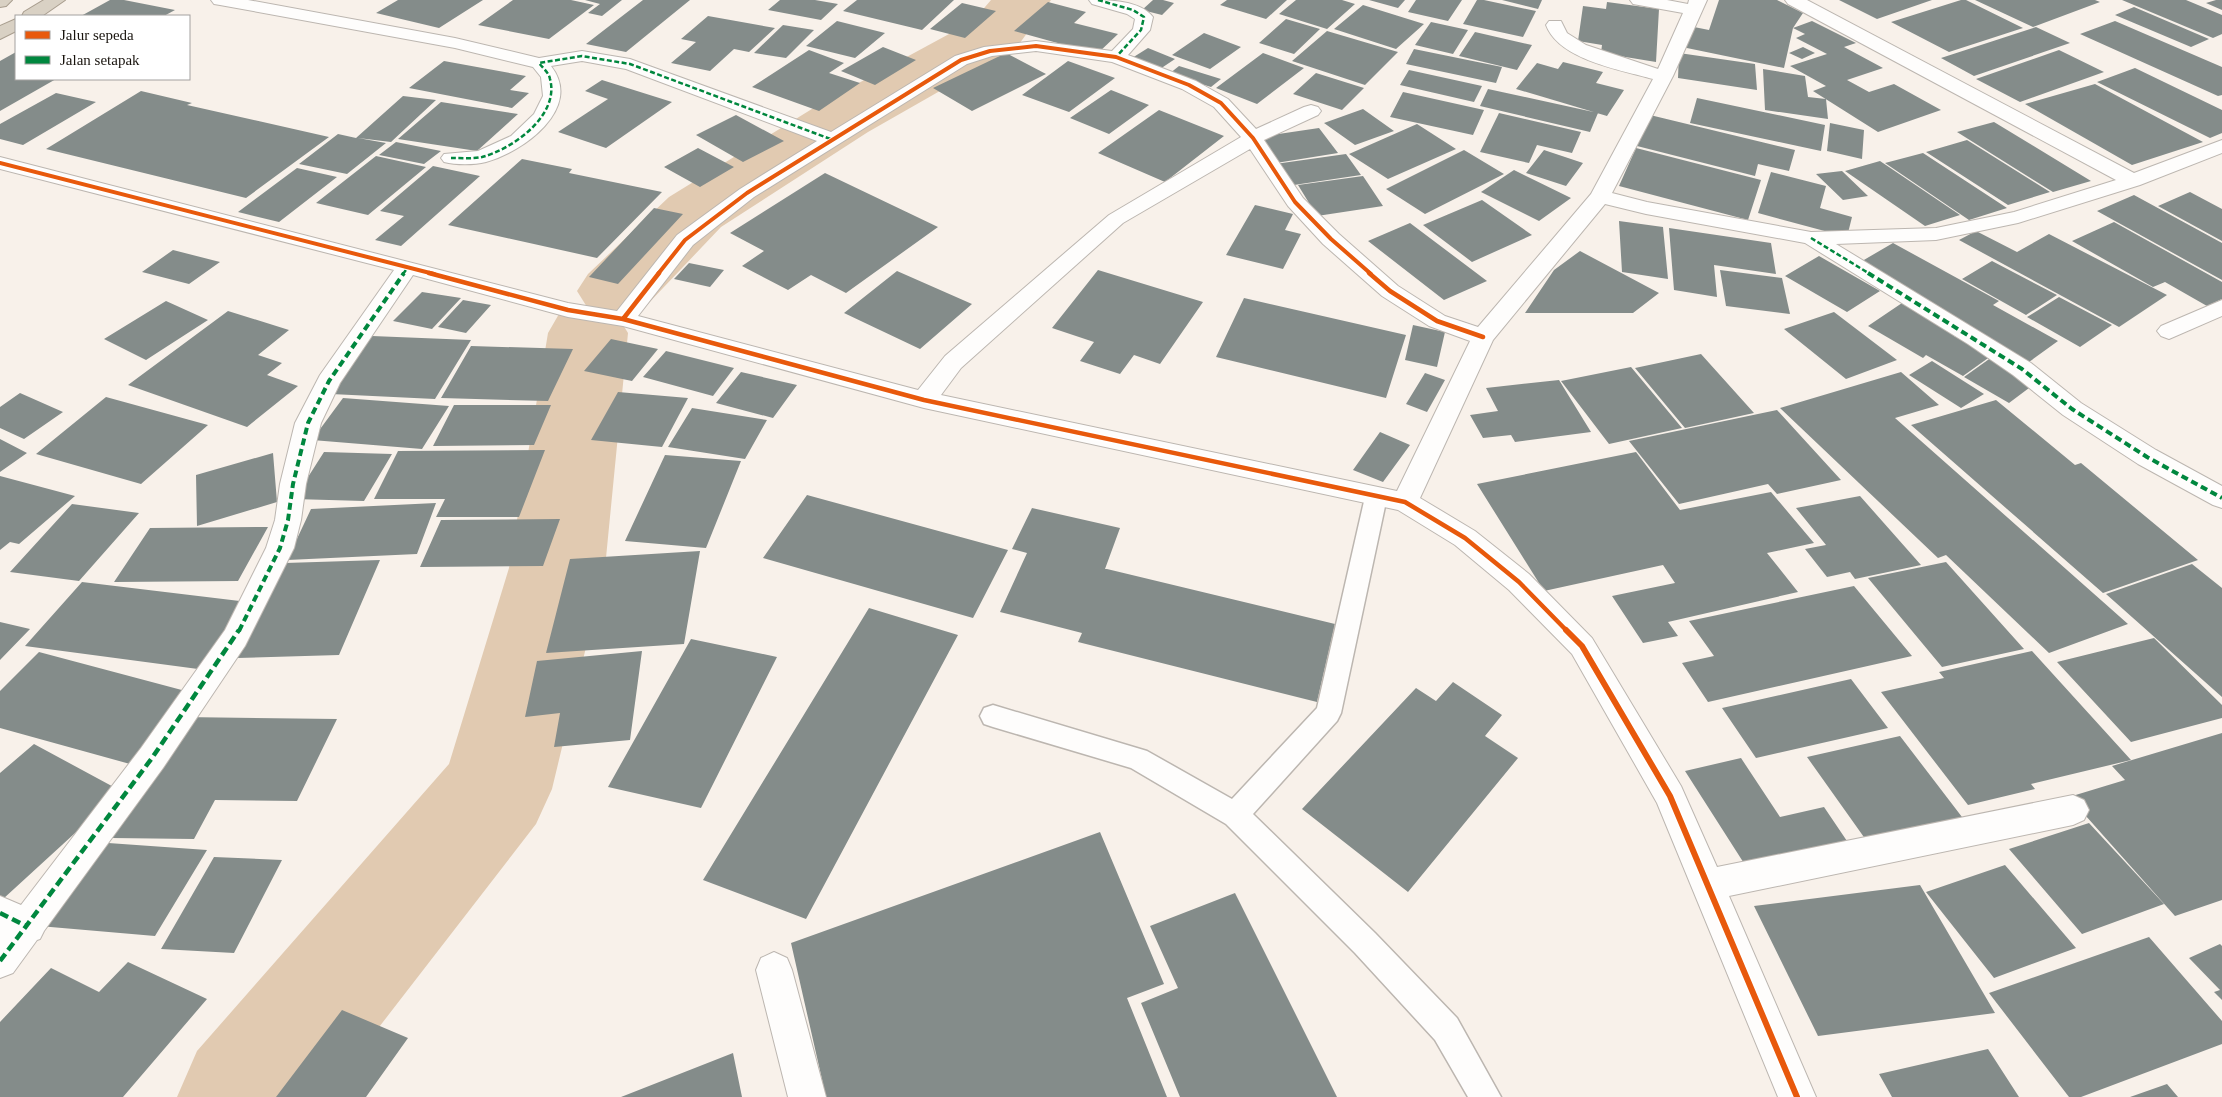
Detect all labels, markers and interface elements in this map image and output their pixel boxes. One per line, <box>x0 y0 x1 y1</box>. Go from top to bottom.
legend <box>15 15 190 80</box>
text: Jalur sepeda <box>60 27 134 43</box>
text: Jalan setapak <box>60 52 140 68</box>

